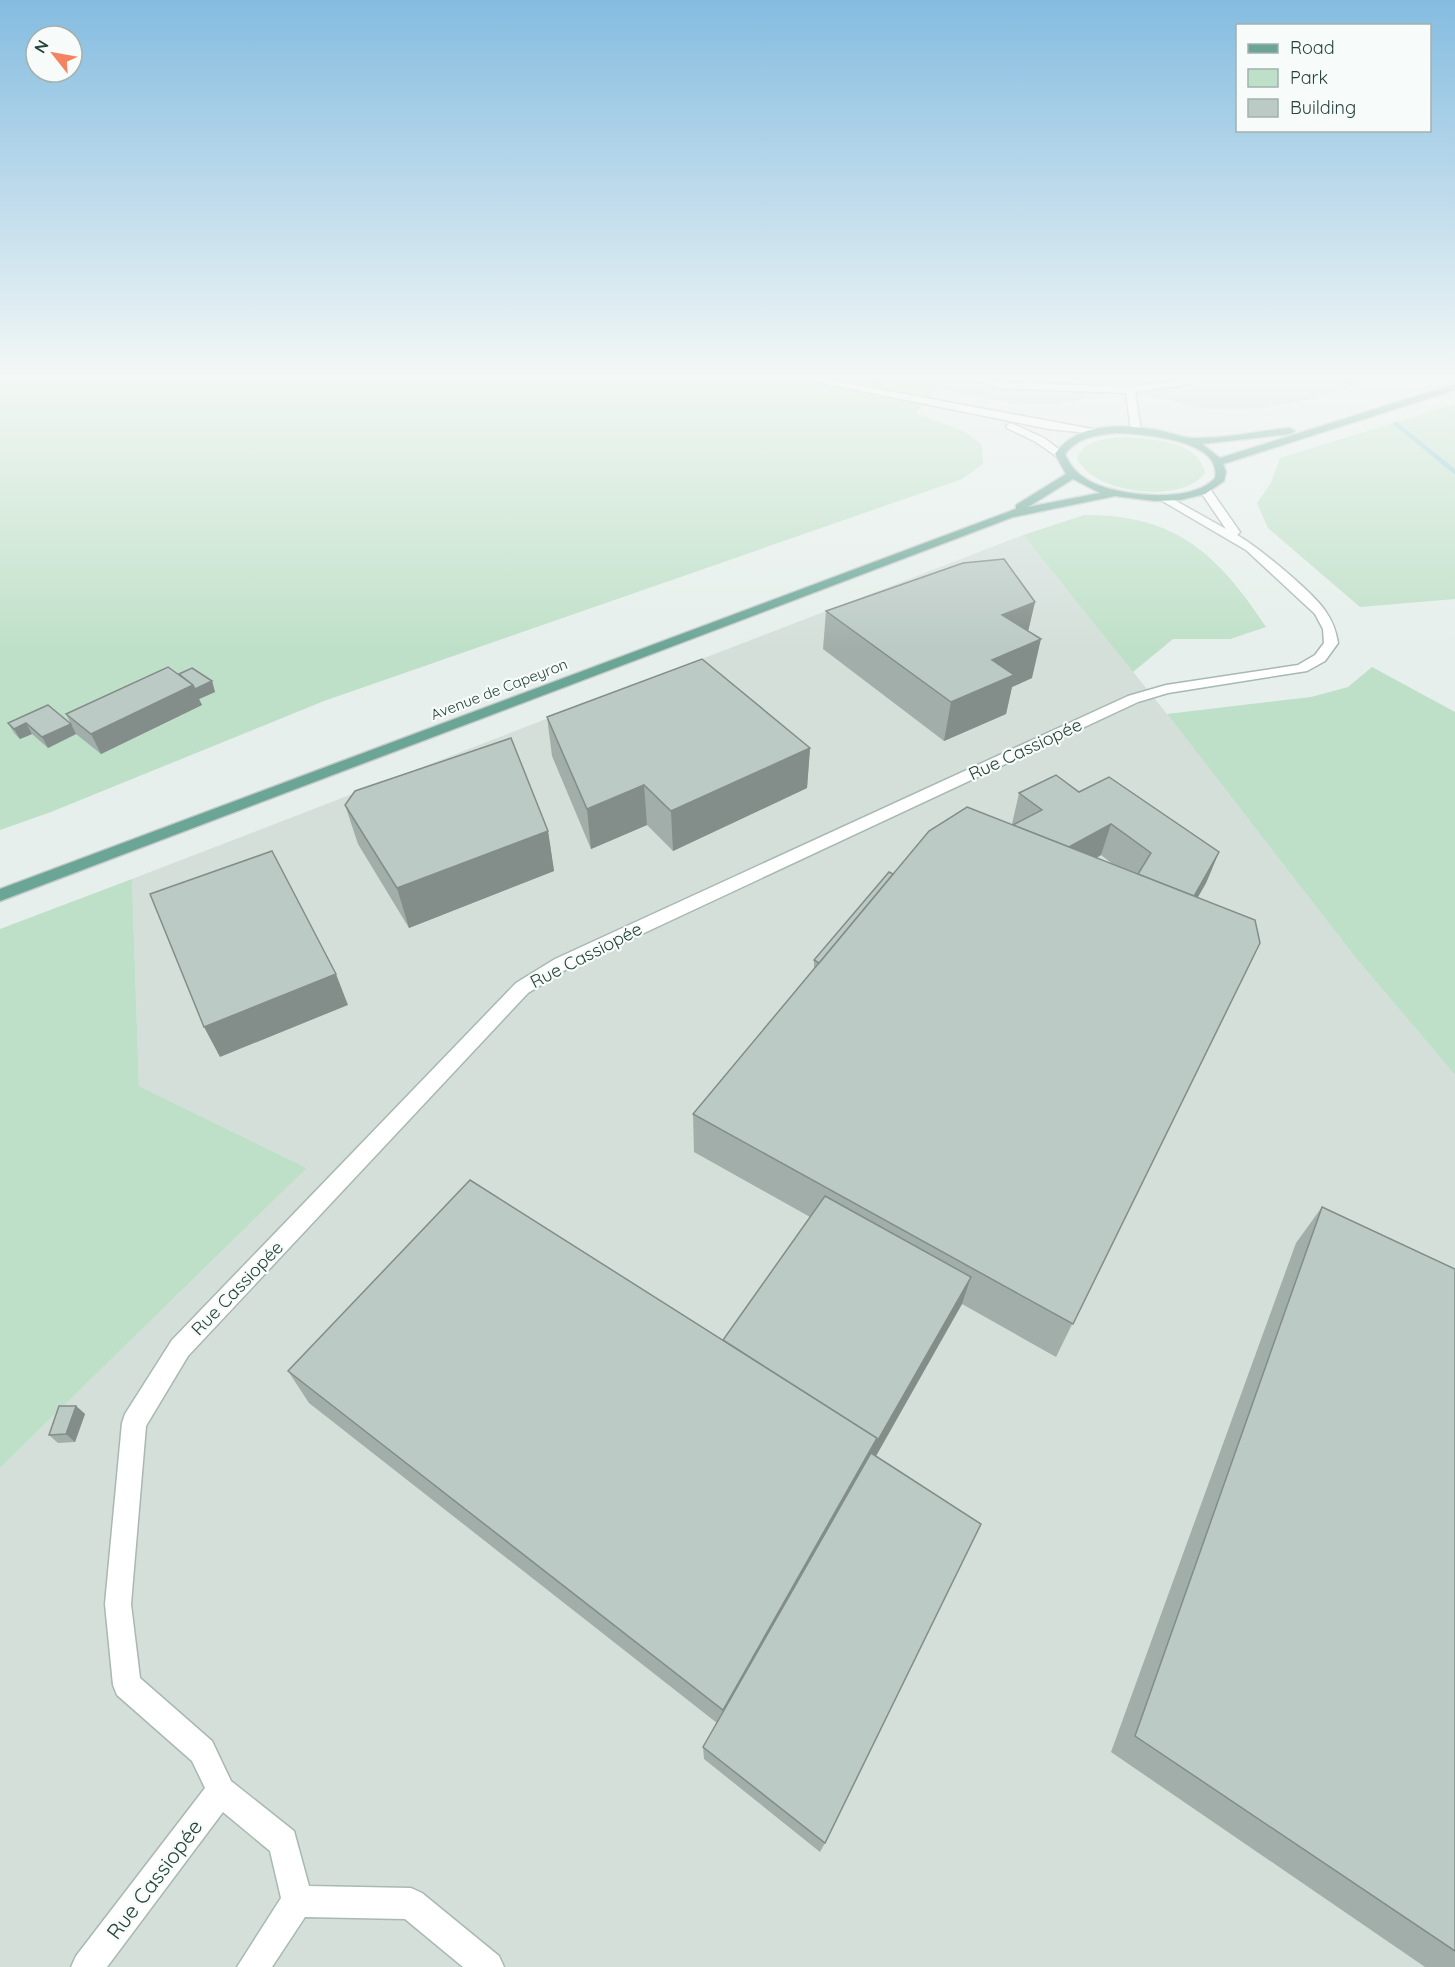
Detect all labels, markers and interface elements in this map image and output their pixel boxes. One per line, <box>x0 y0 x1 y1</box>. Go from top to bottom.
north arrow <box>24 24 84 84</box>
legend <box>1236 24 1431 132</box>
text: N <box>30 36 53 56</box>
text: Road <box>1290 36 1335 59</box>
text: Park <box>1290 66 1328 89</box>
text: Building <box>1290 96 1356 119</box>
street label: Avenue de Capeyron <box>428 654 570 724</box>
street label: Rue Cassiopée <box>965 713 1085 785</box>
street label: Rue Cassiopée <box>526 917 646 993</box>
street label: Rue Cassiopée <box>186 1236 288 1340</box>
street label: Rue Cassiopée <box>101 1814 207 1944</box>

